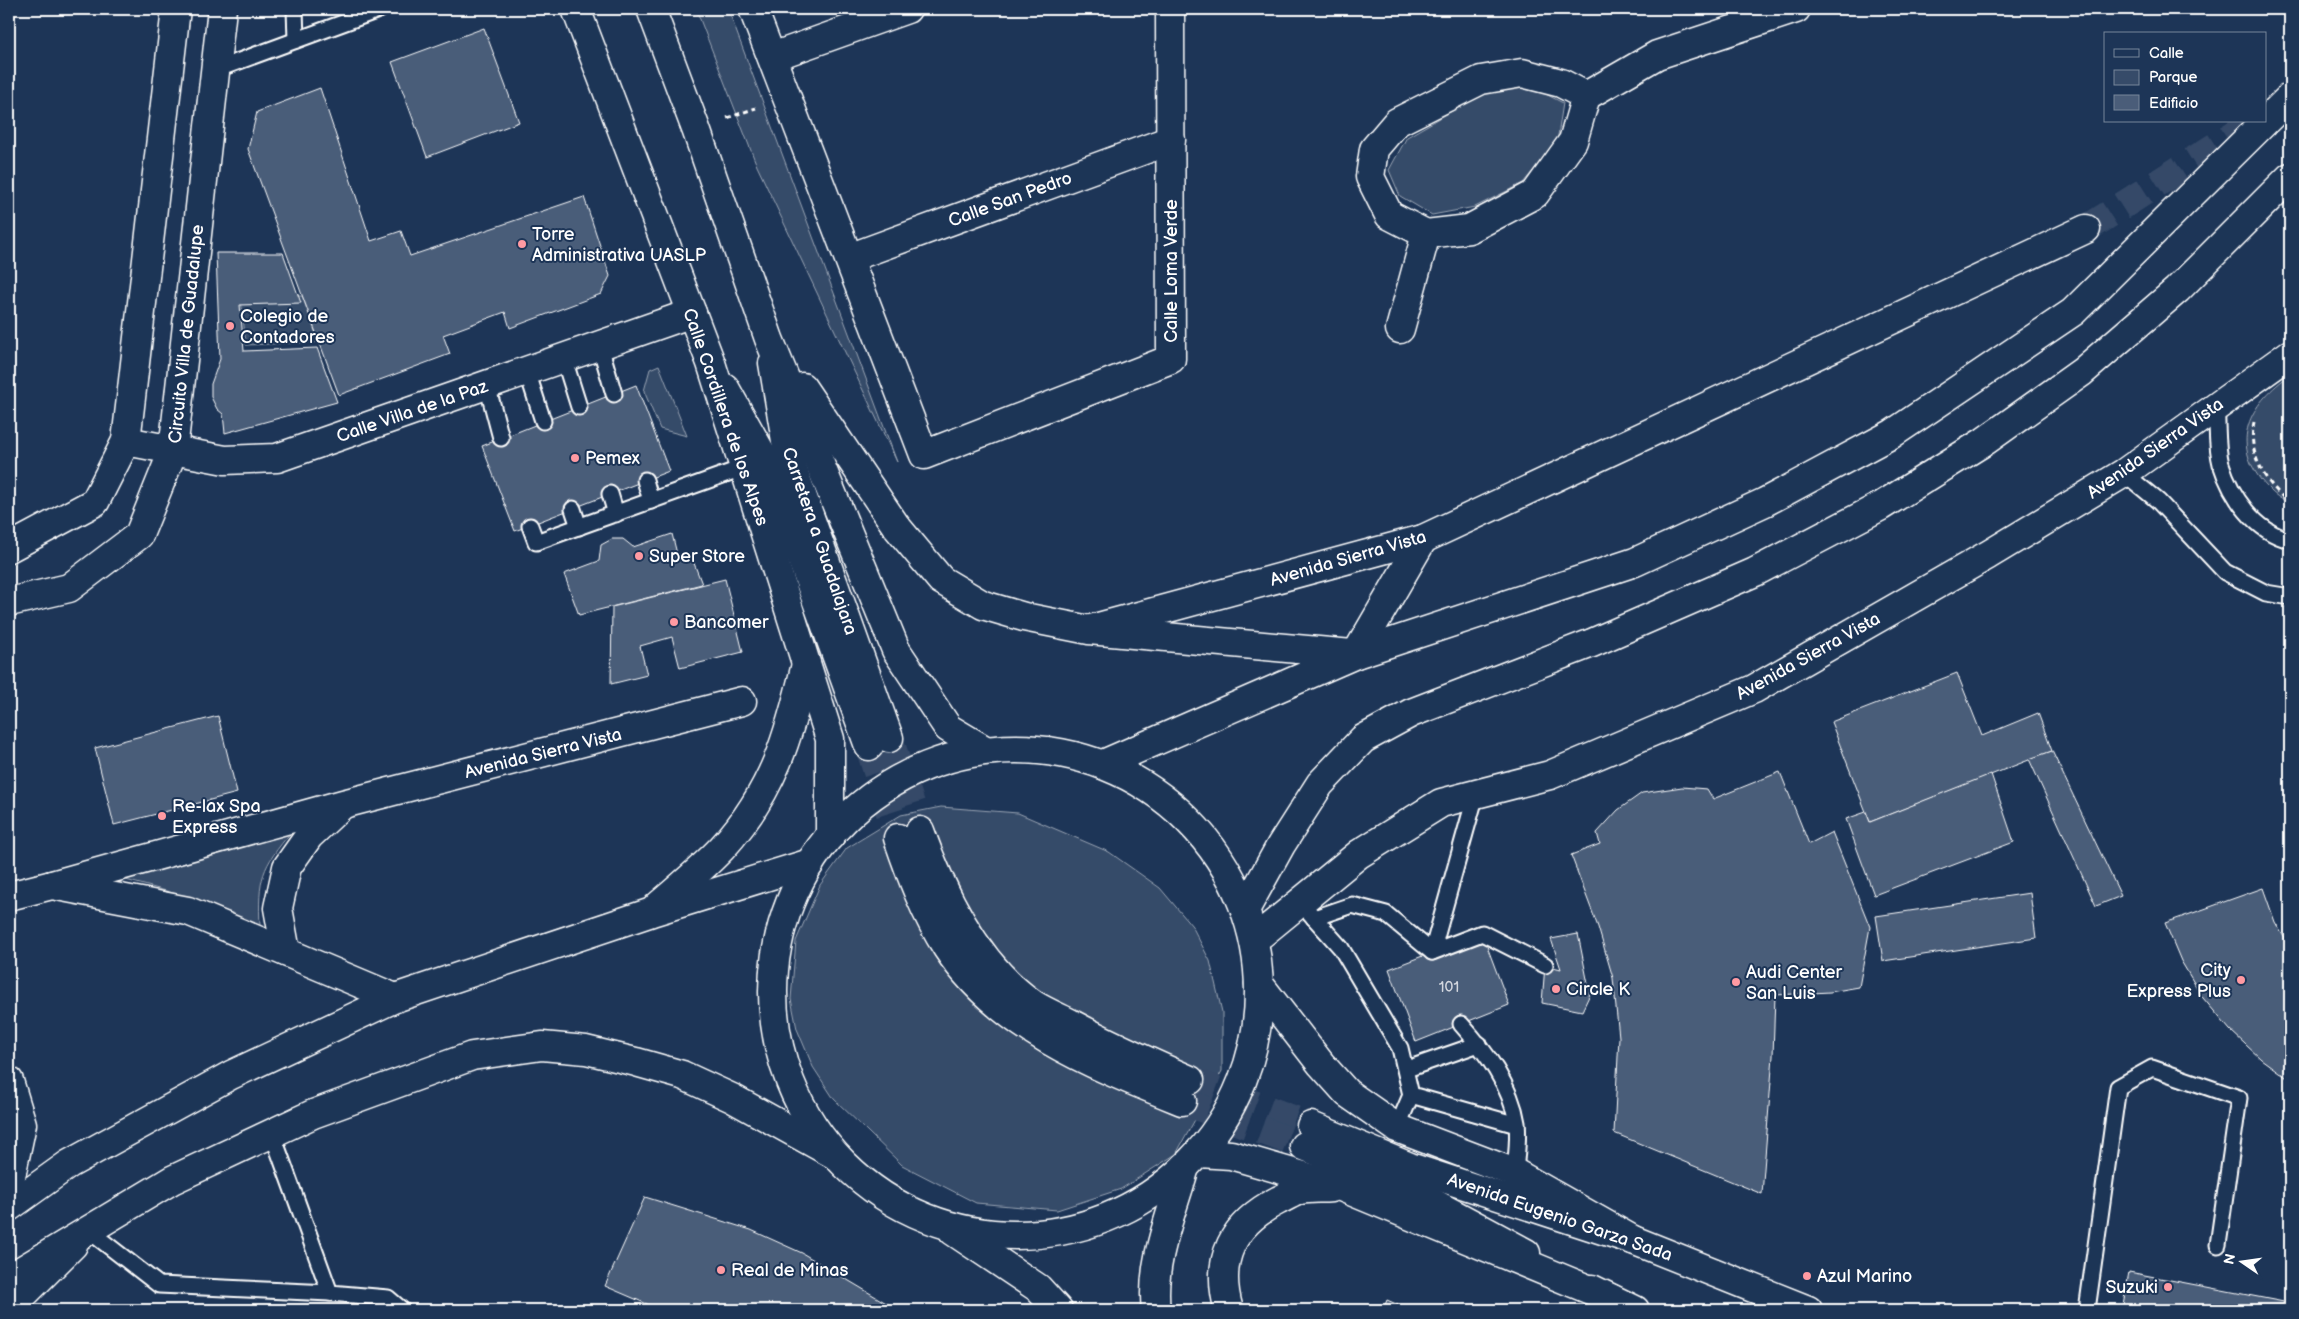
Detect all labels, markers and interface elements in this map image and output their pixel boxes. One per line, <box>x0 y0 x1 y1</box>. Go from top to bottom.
legend <box>2104 32 2266 122</box>
text: Calle <box>2149 44 2184 63</box>
text: Parque <box>2149 68 2198 87</box>
text: Edificio <box>2149 94 2198 113</box>
street label: Calle San Pedro <box>945 167 1075 232</box>
street label: Calle Loma Verde <box>1161 199 1182 343</box>
street label: Circuito Villa de Guadalupe <box>165 223 208 445</box>
place label: Torre Administrativa UASLP <box>532 224 707 266</box>
marker: Torre Administrativa UASLP <box>516 238 528 250</box>
place label: Colegio de Contadores <box>240 306 335 348</box>
street label: Calle Cordillera de los Alpes <box>678 306 773 529</box>
marker: Colegio de Contadores <box>224 320 236 332</box>
street label: Calle Villa de la Paz <box>334 376 491 447</box>
street label: Avenida Sierra Vista <box>2083 394 2227 503</box>
street label: Carretera a Guadalajara <box>777 444 862 638</box>
place label: Pemex <box>585 448 641 469</box>
marker: Pemex <box>569 452 581 464</box>
street label: Avenida Sierra Vista <box>1268 526 1429 591</box>
place label: Super Store <box>649 546 745 567</box>
marker: Super Store <box>633 550 645 562</box>
street label: Avenida Sierra Vista <box>1733 608 1884 705</box>
place label: Bancomer <box>684 612 769 633</box>
marker: Bancomer <box>668 616 680 628</box>
street label: Avenida Sierra Vista <box>462 724 624 783</box>
place label: Re-lax Spa Express <box>172 796 261 838</box>
marker: Re-lax Spa Express <box>156 810 168 822</box>
place label: City Express Plus <box>2127 960 2232 1002</box>
place label: Audi Center San Luis <box>1746 962 1843 1004</box>
marker: City Express Plus <box>2235 974 2247 986</box>
marker: Audi Center San Luis <box>1730 976 1742 988</box>
house number: 101 <box>1439 978 1459 997</box>
place label: Circle K <box>1566 979 1630 1000</box>
marker: Circle K <box>1550 983 1562 995</box>
street label: Avenida Eugenio Garza Sada <box>1445 1169 1675 1266</box>
north arrow <box>2216 1236 2266 1286</box>
text: N <box>2220 1252 2239 1266</box>
place label: Real de Minas <box>731 1260 848 1281</box>
marker: Real de Minas <box>715 1264 727 1276</box>
place label: Azul Marino <box>1817 1266 1912 1287</box>
marker: Azul Marino <box>1801 1270 1813 1282</box>
place label: Suzuki <box>2105 1277 2158 1298</box>
marker: Suzuki <box>2162 1281 2174 1293</box>

